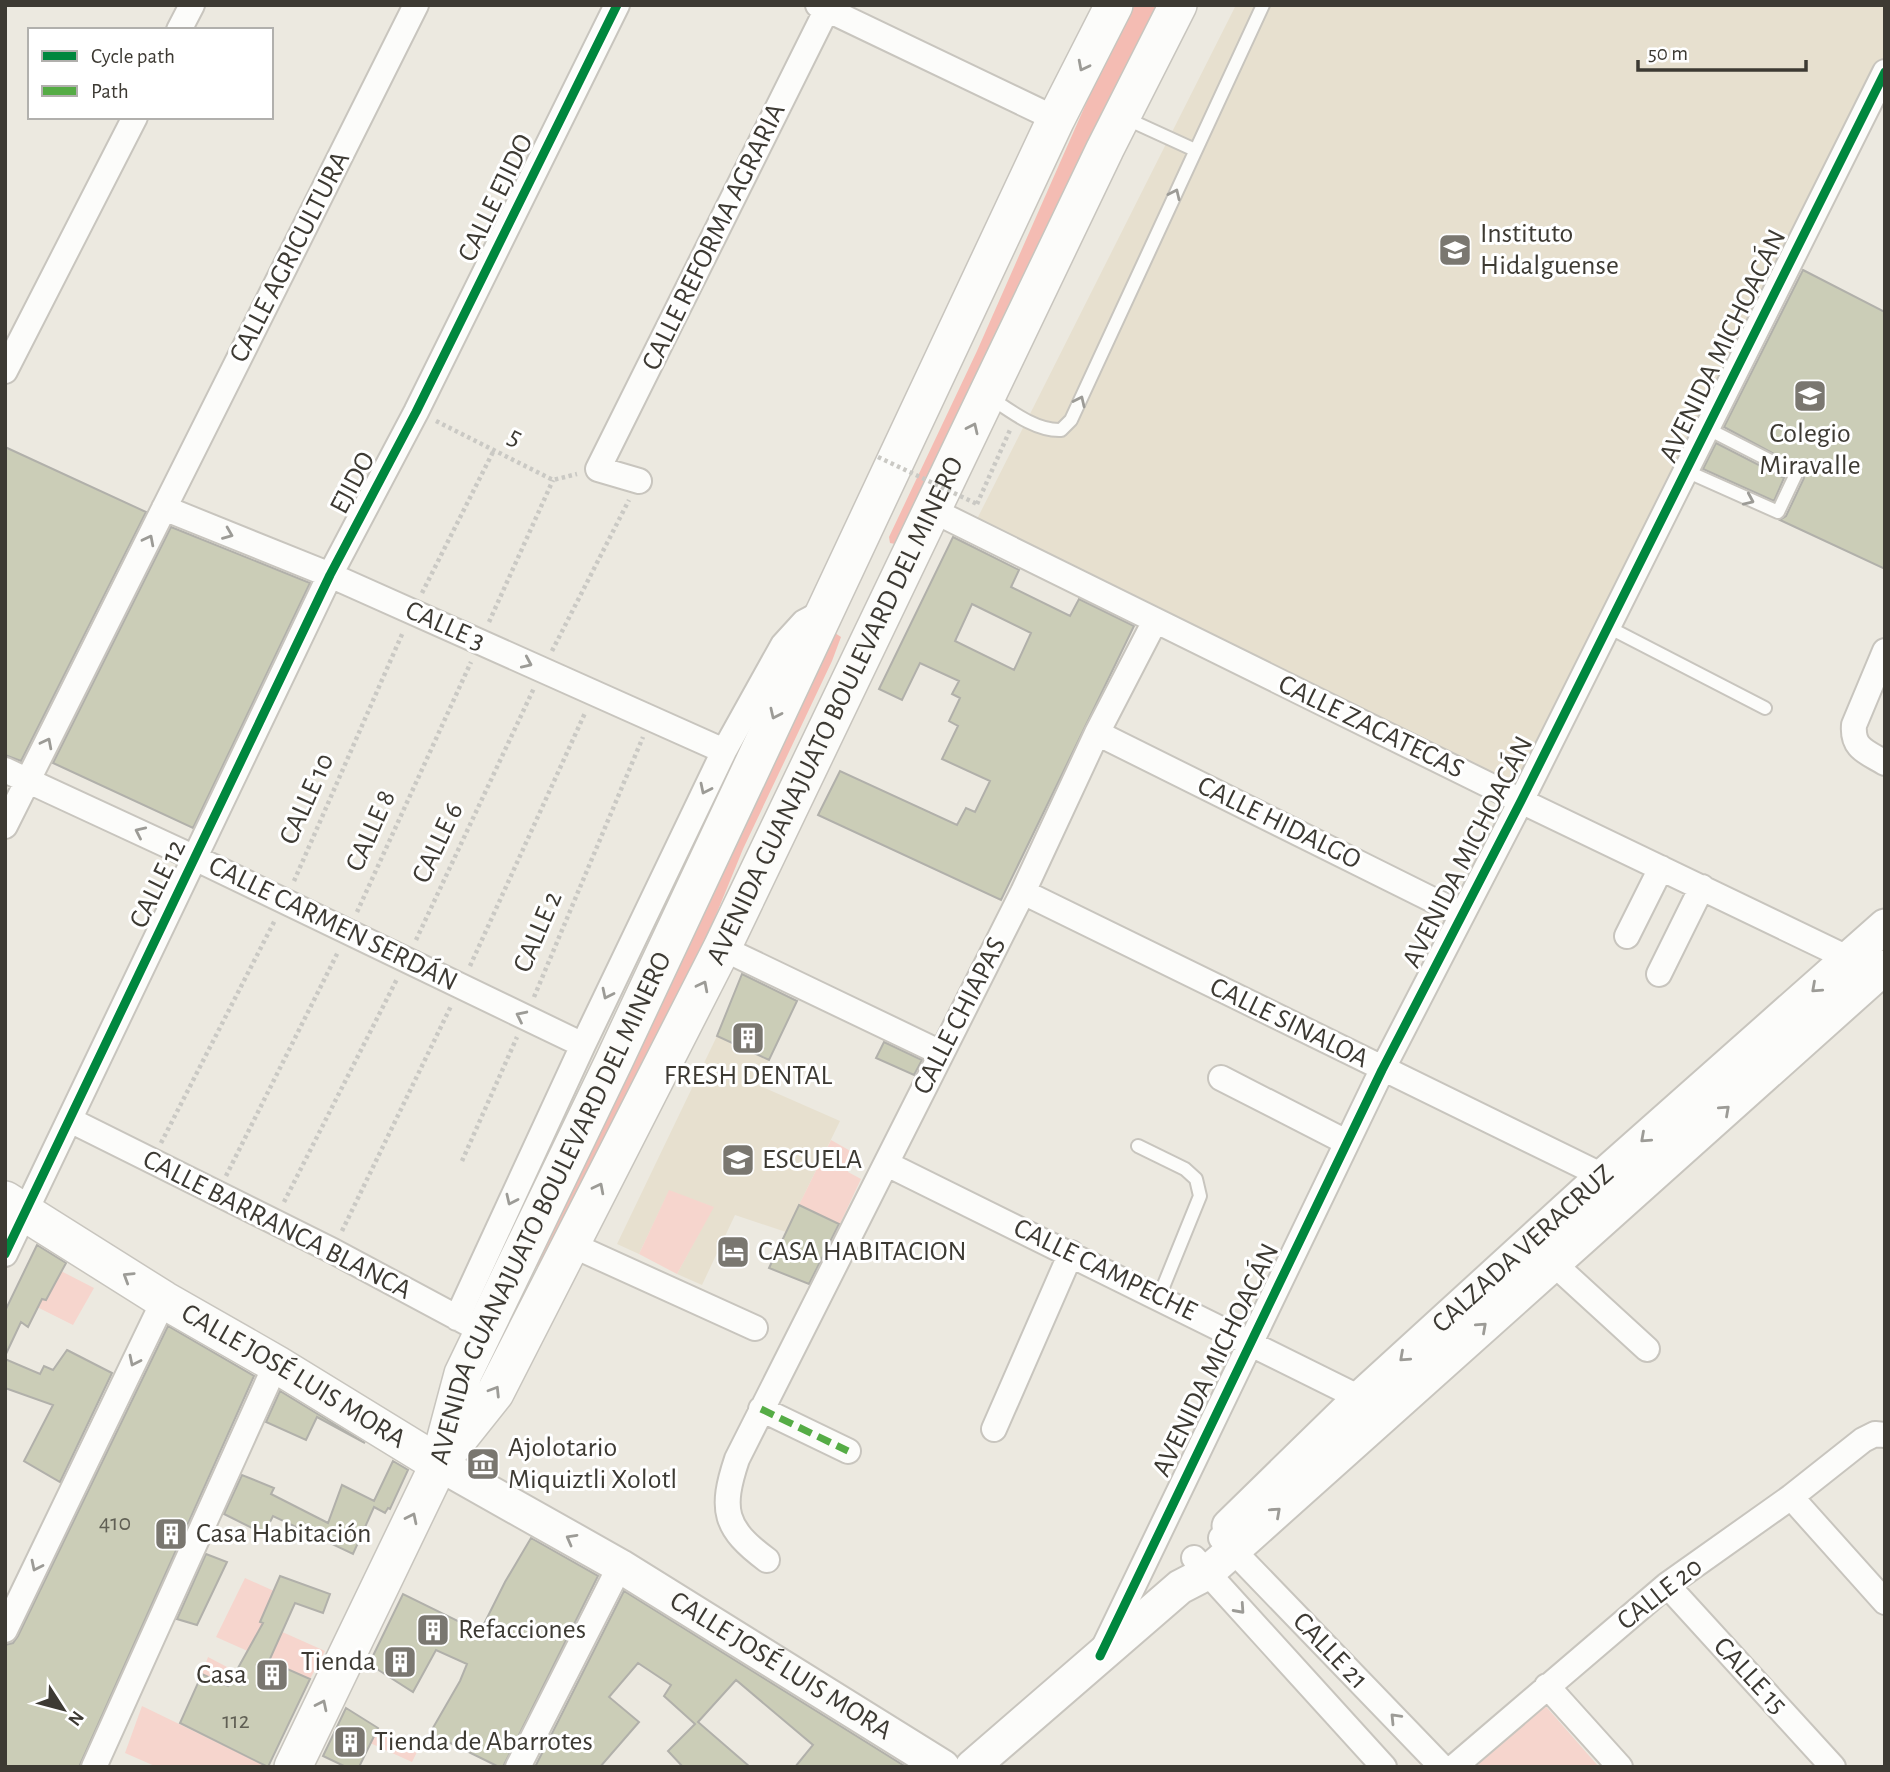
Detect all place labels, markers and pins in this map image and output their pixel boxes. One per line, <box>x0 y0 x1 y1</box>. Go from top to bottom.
place label: Instituto Hidalguense <box>1480 220 1619 280</box>
school or university icon: Instituto Hidalguense <box>1436 231 1474 269</box>
school or university icon: Colegio Miravalle <box>1791 377 1829 415</box>
place label: Colegio Miravalle <box>1759 420 1861 480</box>
building icon: FRESH DENTAL <box>729 1019 767 1057</box>
place label: FRESH DENTAL <box>664 1062 833 1090</box>
school or university icon: ESCUELA <box>719 1141 757 1179</box>
place label: ESCUELA <box>762 1146 862 1174</box>
hotel icon: CASA HABITACION <box>714 1233 752 1271</box>
place label: CASA HABITACION <box>758 1238 967 1266</box>
place label: Ajolotario Miquiztli Xolotl <box>508 1434 677 1494</box>
museum icon: Ajolotario Miquiztli Xolotl <box>464 1445 502 1483</box>
building icon: Casa Habitación <box>152 1515 190 1553</box>
place label: Casa Habitación <box>196 1520 371 1548</box>
building icon: Refacciones <box>414 1611 452 1649</box>
place label: Refacciones <box>458 1616 586 1644</box>
building icon: Tienda <box>381 1643 419 1681</box>
place label: Tienda <box>301 1648 376 1676</box>
building icon: Casa <box>253 1656 291 1694</box>
place label: Casa <box>196 1661 247 1689</box>
building icon: Tienda de Abarrotes <box>331 1723 369 1761</box>
place label: Tienda de Abarrotes <box>374 1728 593 1756</box>

